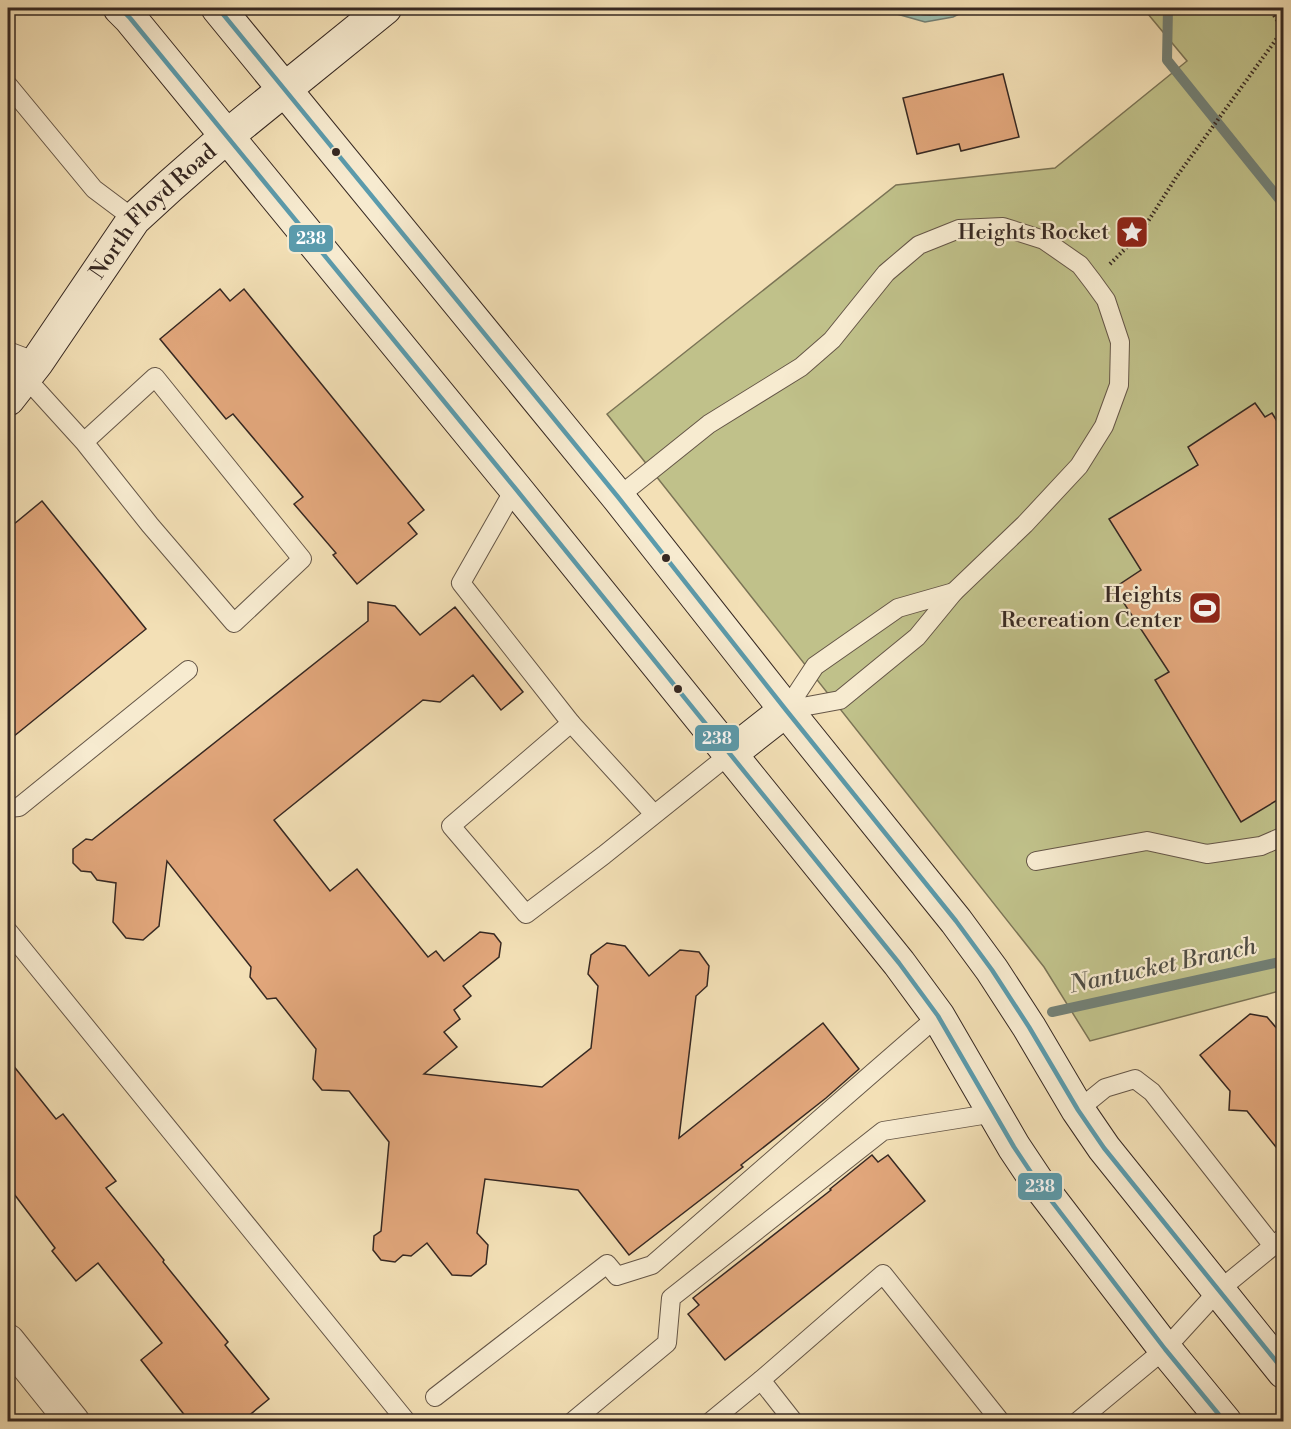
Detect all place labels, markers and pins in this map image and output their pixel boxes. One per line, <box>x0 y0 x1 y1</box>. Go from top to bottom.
unlabelled marker <box>330 146 342 158</box>
place icon: Heights Rocket <box>1114 214 1150 250</box>
place label: Heights Rocket <box>958 219 1109 246</box>
unlabelled marker <box>660 552 672 564</box>
place label: Heights Recreation Center <box>1001 582 1182 634</box>
sports icon: Heights Recreation Center <box>1187 590 1223 626</box>
unlabelled marker <box>672 683 684 695</box>

